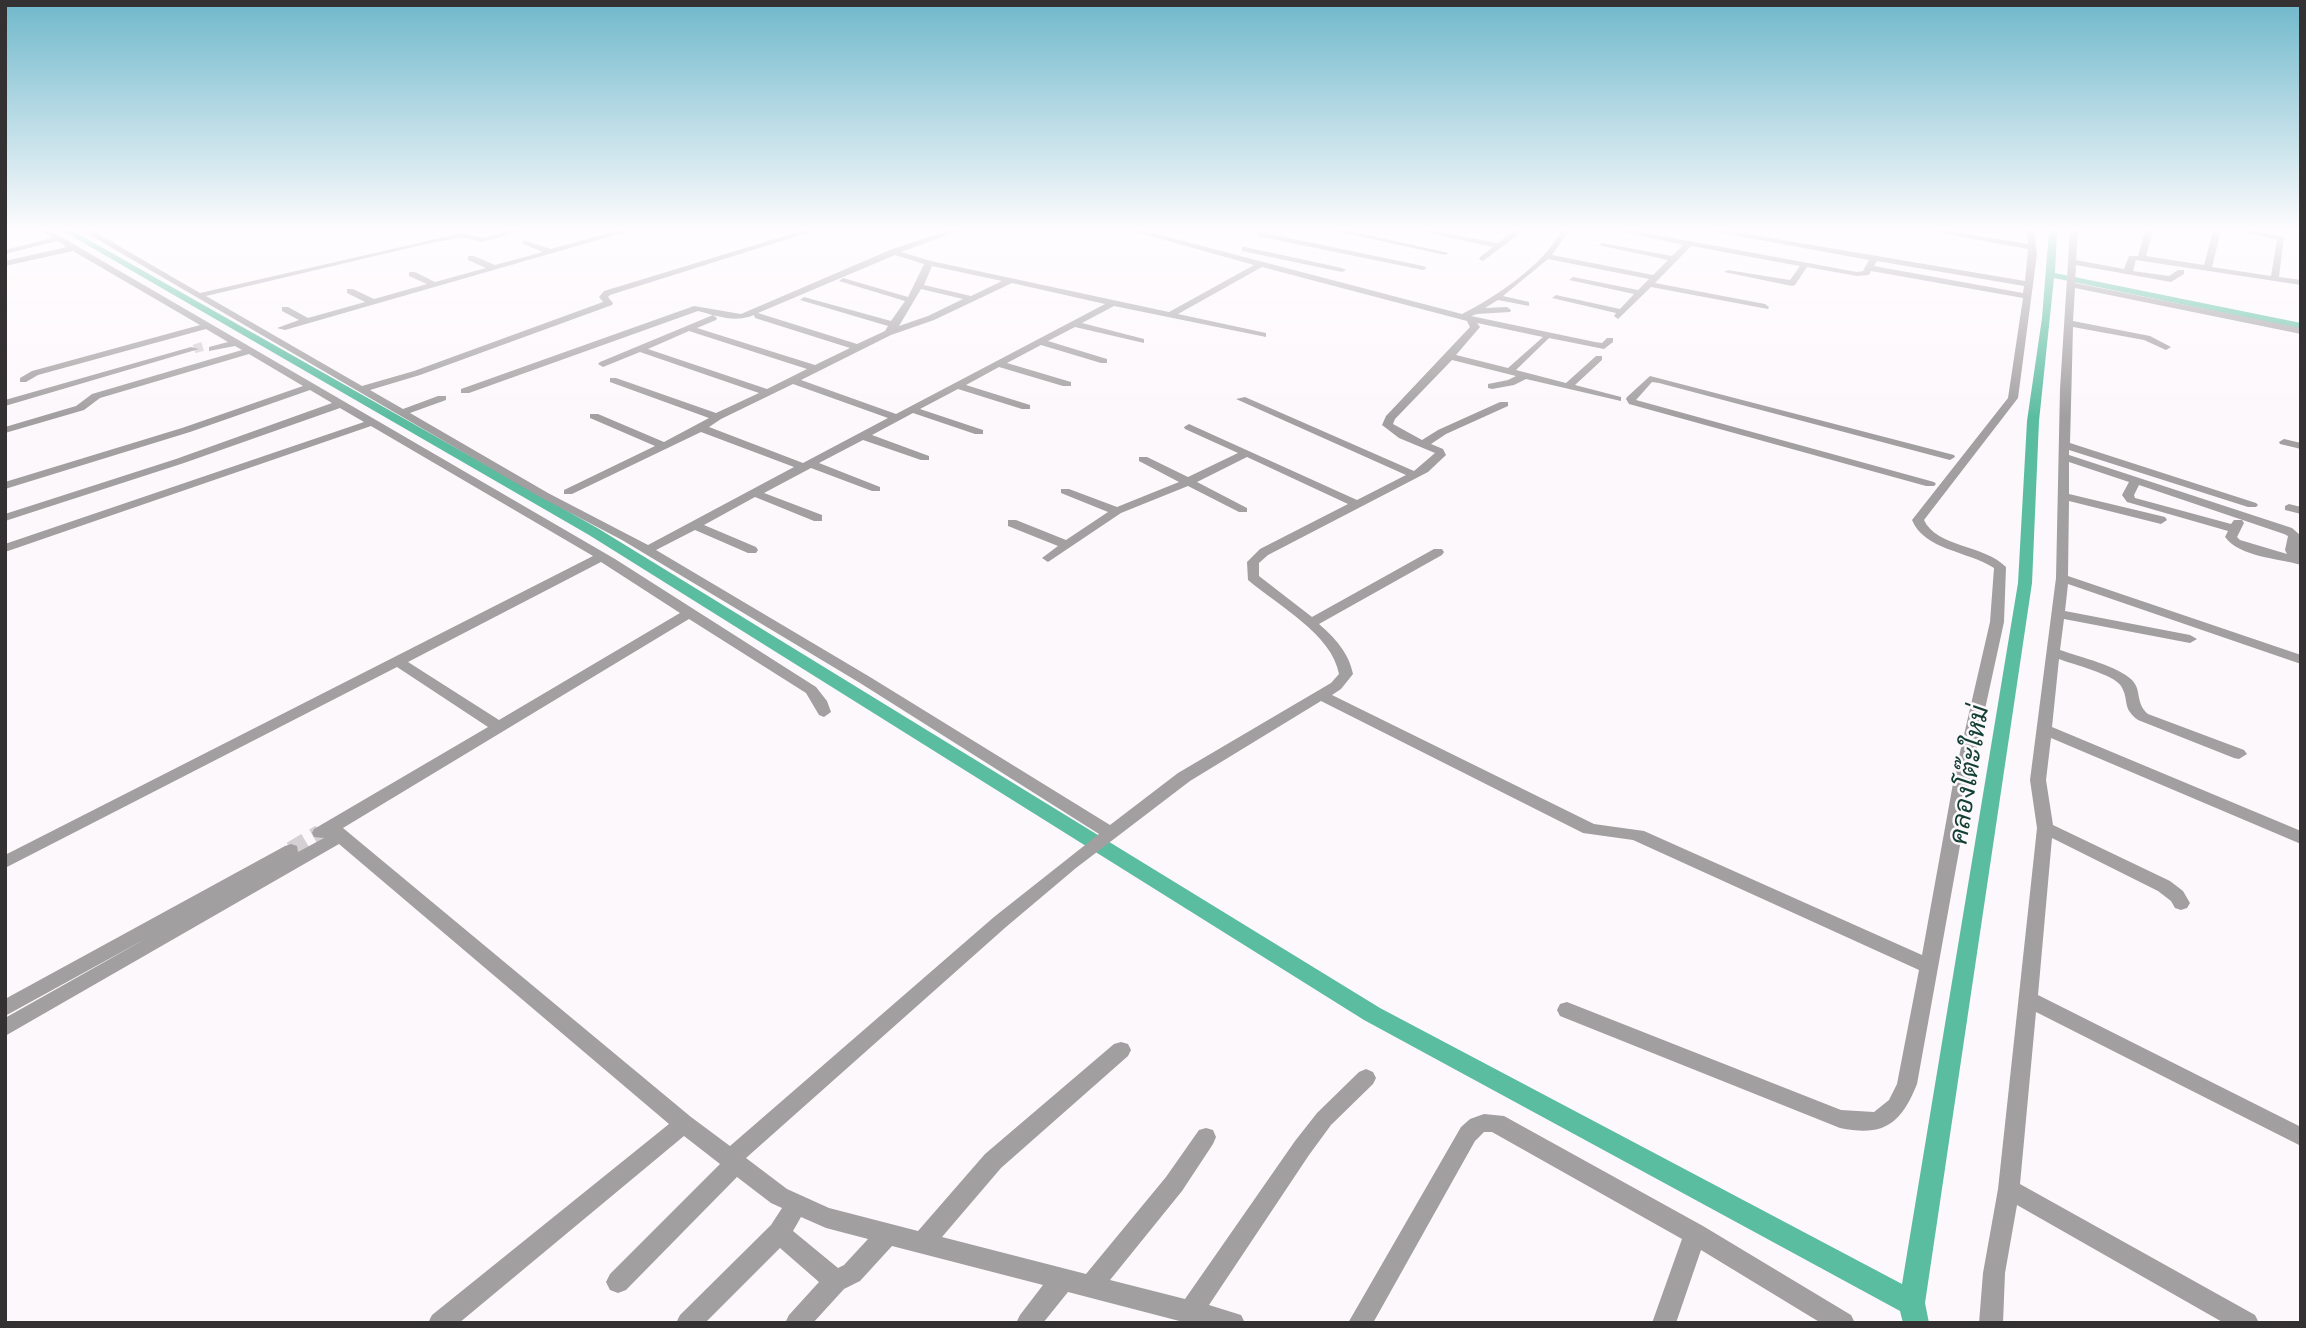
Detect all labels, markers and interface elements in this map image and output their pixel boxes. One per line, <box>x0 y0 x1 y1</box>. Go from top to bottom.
water label: คลองโต๊ะใหม่ <box>1944 703 1996 847</box>

